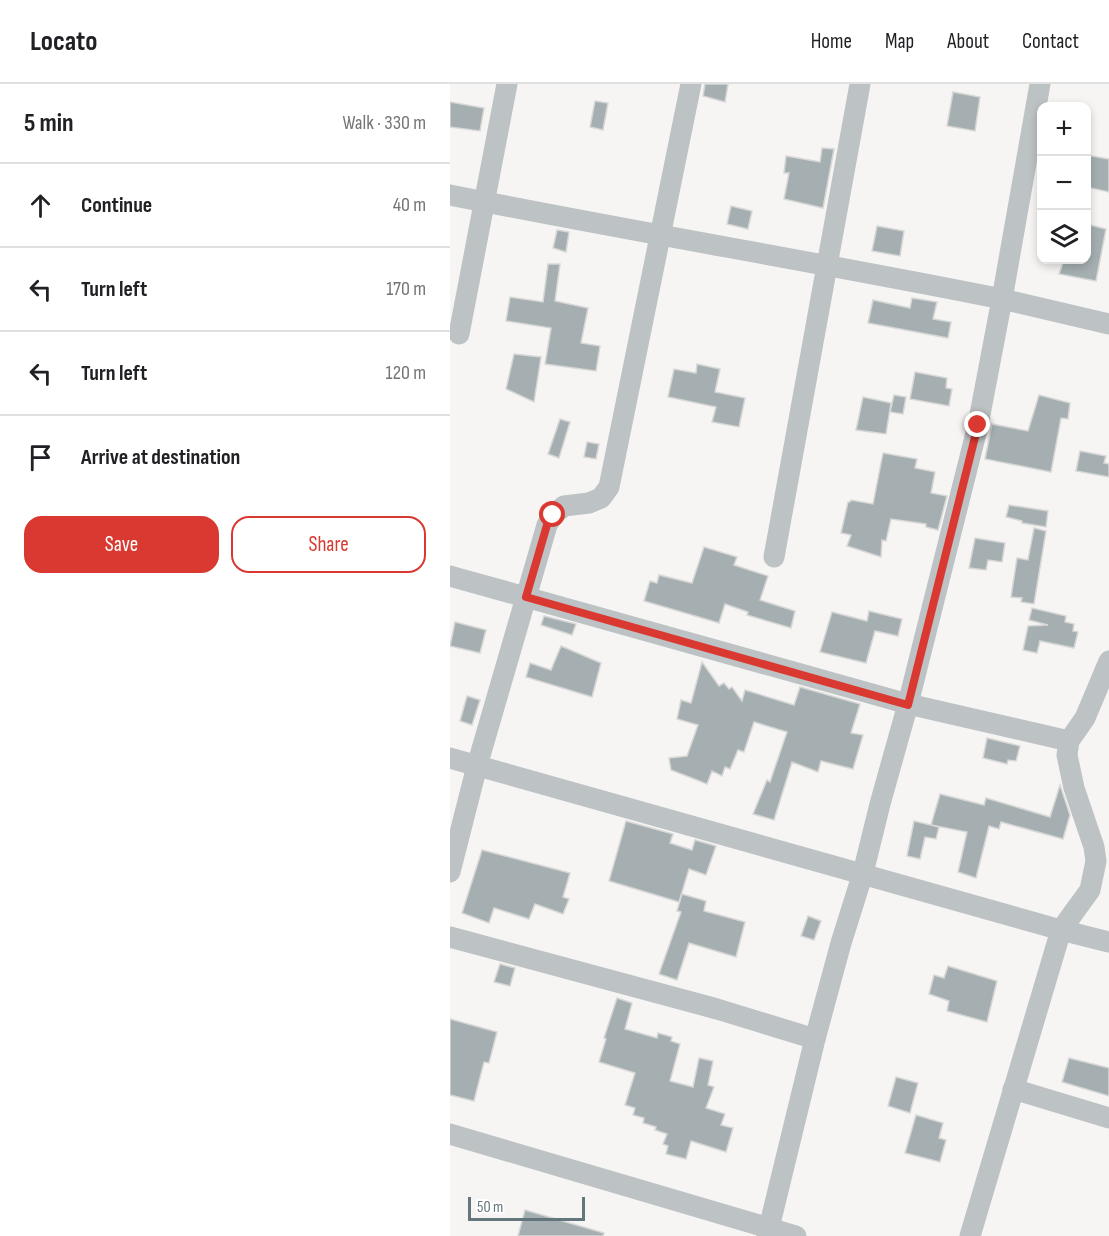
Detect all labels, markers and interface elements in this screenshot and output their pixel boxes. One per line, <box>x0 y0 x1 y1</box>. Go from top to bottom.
text: Locato <box>30 25 97 58</box>
text: Home <box>811 29 852 54</box>
text: Map <box>885 29 914 54</box>
text: About <box>947 29 989 54</box>
text: Contact <box>1022 29 1079 54</box>
map controls <box>1037 102 1091 264</box>
button: + <box>1037 102 1091 156</box>
text: 5 min <box>24 108 74 139</box>
text: Walk · 330 m <box>342 111 426 135</box>
button: − <box>1037 156 1091 210</box>
icon: ahead <box>24 189 57 222</box>
text: Continue <box>81 192 152 219</box>
text: 40 m <box>393 193 426 217</box>
button: layers <box>1037 210 1091 264</box>
icon: left <box>24 273 57 306</box>
text: Turn left <box>81 276 147 303</box>
text: 170 m <box>386 277 426 301</box>
icon: left <box>24 357 57 390</box>
text: Turn left <box>81 360 147 387</box>
text: 120 m <box>386 361 426 385</box>
route end <box>964 411 990 437</box>
icon: arrive <box>24 441 57 474</box>
text: Arrive at destination <box>81 444 240 471</box>
route start <box>539 501 565 527</box>
button: Save <box>24 516 219 573</box>
button: Share <box>231 516 426 573</box>
scale bar <box>468 1194 585 1222</box>
text: 50 m <box>477 1198 503 1217</box>

